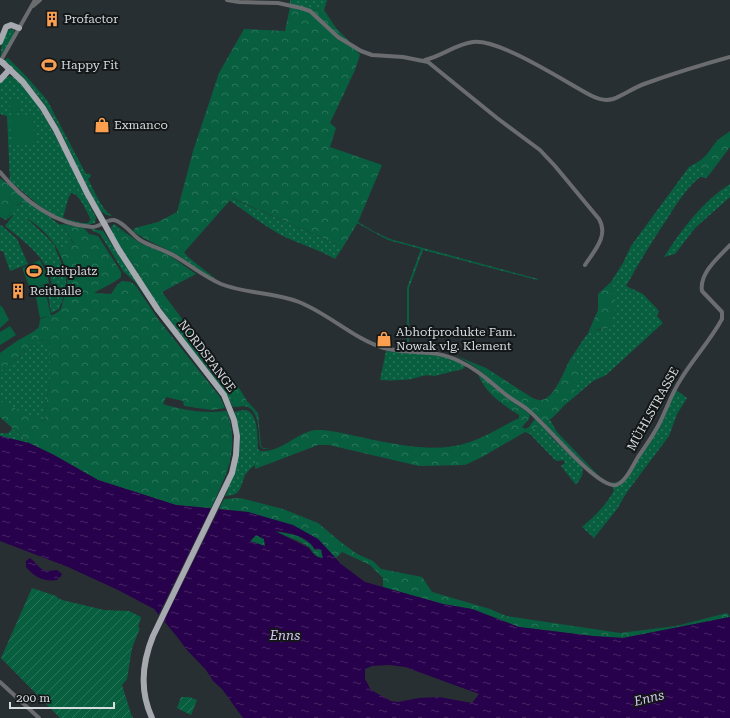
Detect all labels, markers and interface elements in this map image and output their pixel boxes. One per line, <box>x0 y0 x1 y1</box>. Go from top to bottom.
building icon: Profactor <box>43 10 61 28</box>
place label: Profactor <box>64 12 118 26</box>
sports icon: Happy Fit <box>40 56 58 74</box>
place label: Happy Fit <box>61 58 119 72</box>
shop icon: Exmanco <box>93 116 111 134</box>
place label: Exmanco <box>114 118 168 132</box>
sports icon: Reitplatz <box>25 262 43 280</box>
place label: Reitplatz <box>46 264 98 278</box>
building icon: Reithalle <box>9 282 27 300</box>
place label: Reithalle <box>30 284 82 298</box>
street label: NORDSPANGE <box>175 317 239 395</box>
place label: Abhofprodukte Fam. Nowak vlg. Klement <box>396 325 516 353</box>
shop icon: Abhofprodukte Fam. Nowak vlg. Klement <box>375 330 393 348</box>
street label: MÜHLSTRASSE <box>624 365 682 453</box>
water label: Enns <box>269 628 300 643</box>
scale bar <box>10 684 114 710</box>
water label: Enns <box>631 687 666 709</box>
text: 200 m <box>16 691 50 705</box>

